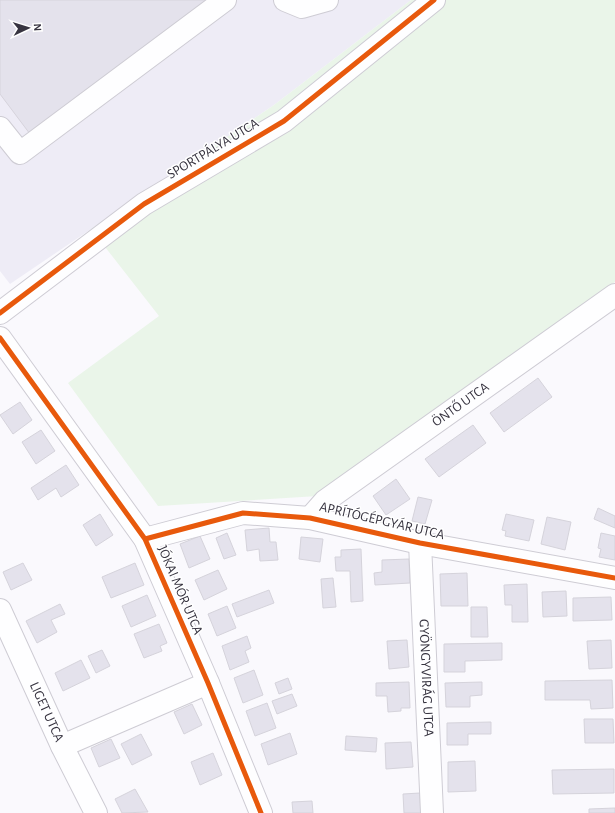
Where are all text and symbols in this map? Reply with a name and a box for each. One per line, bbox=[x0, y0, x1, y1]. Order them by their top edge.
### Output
north arrow bbox=[8, 8, 48, 48]
text: N bbox=[32, 23, 43, 32]
street label: SPORTPÁLYA UTCA bbox=[163, 114, 261, 182]
street label: ÖNTŐ UTCA bbox=[428, 380, 492, 430]
street label: APRÍTÓGÉPGYÁR UTCA bbox=[318, 497, 447, 542]
street label: JÓKAI MÓR UTCA bbox=[155, 542, 208, 637]
street label: GYÖNGYVIRÁG UTCA bbox=[416, 619, 437, 737]
street label: LIGET UTCA bbox=[27, 680, 66, 744]

